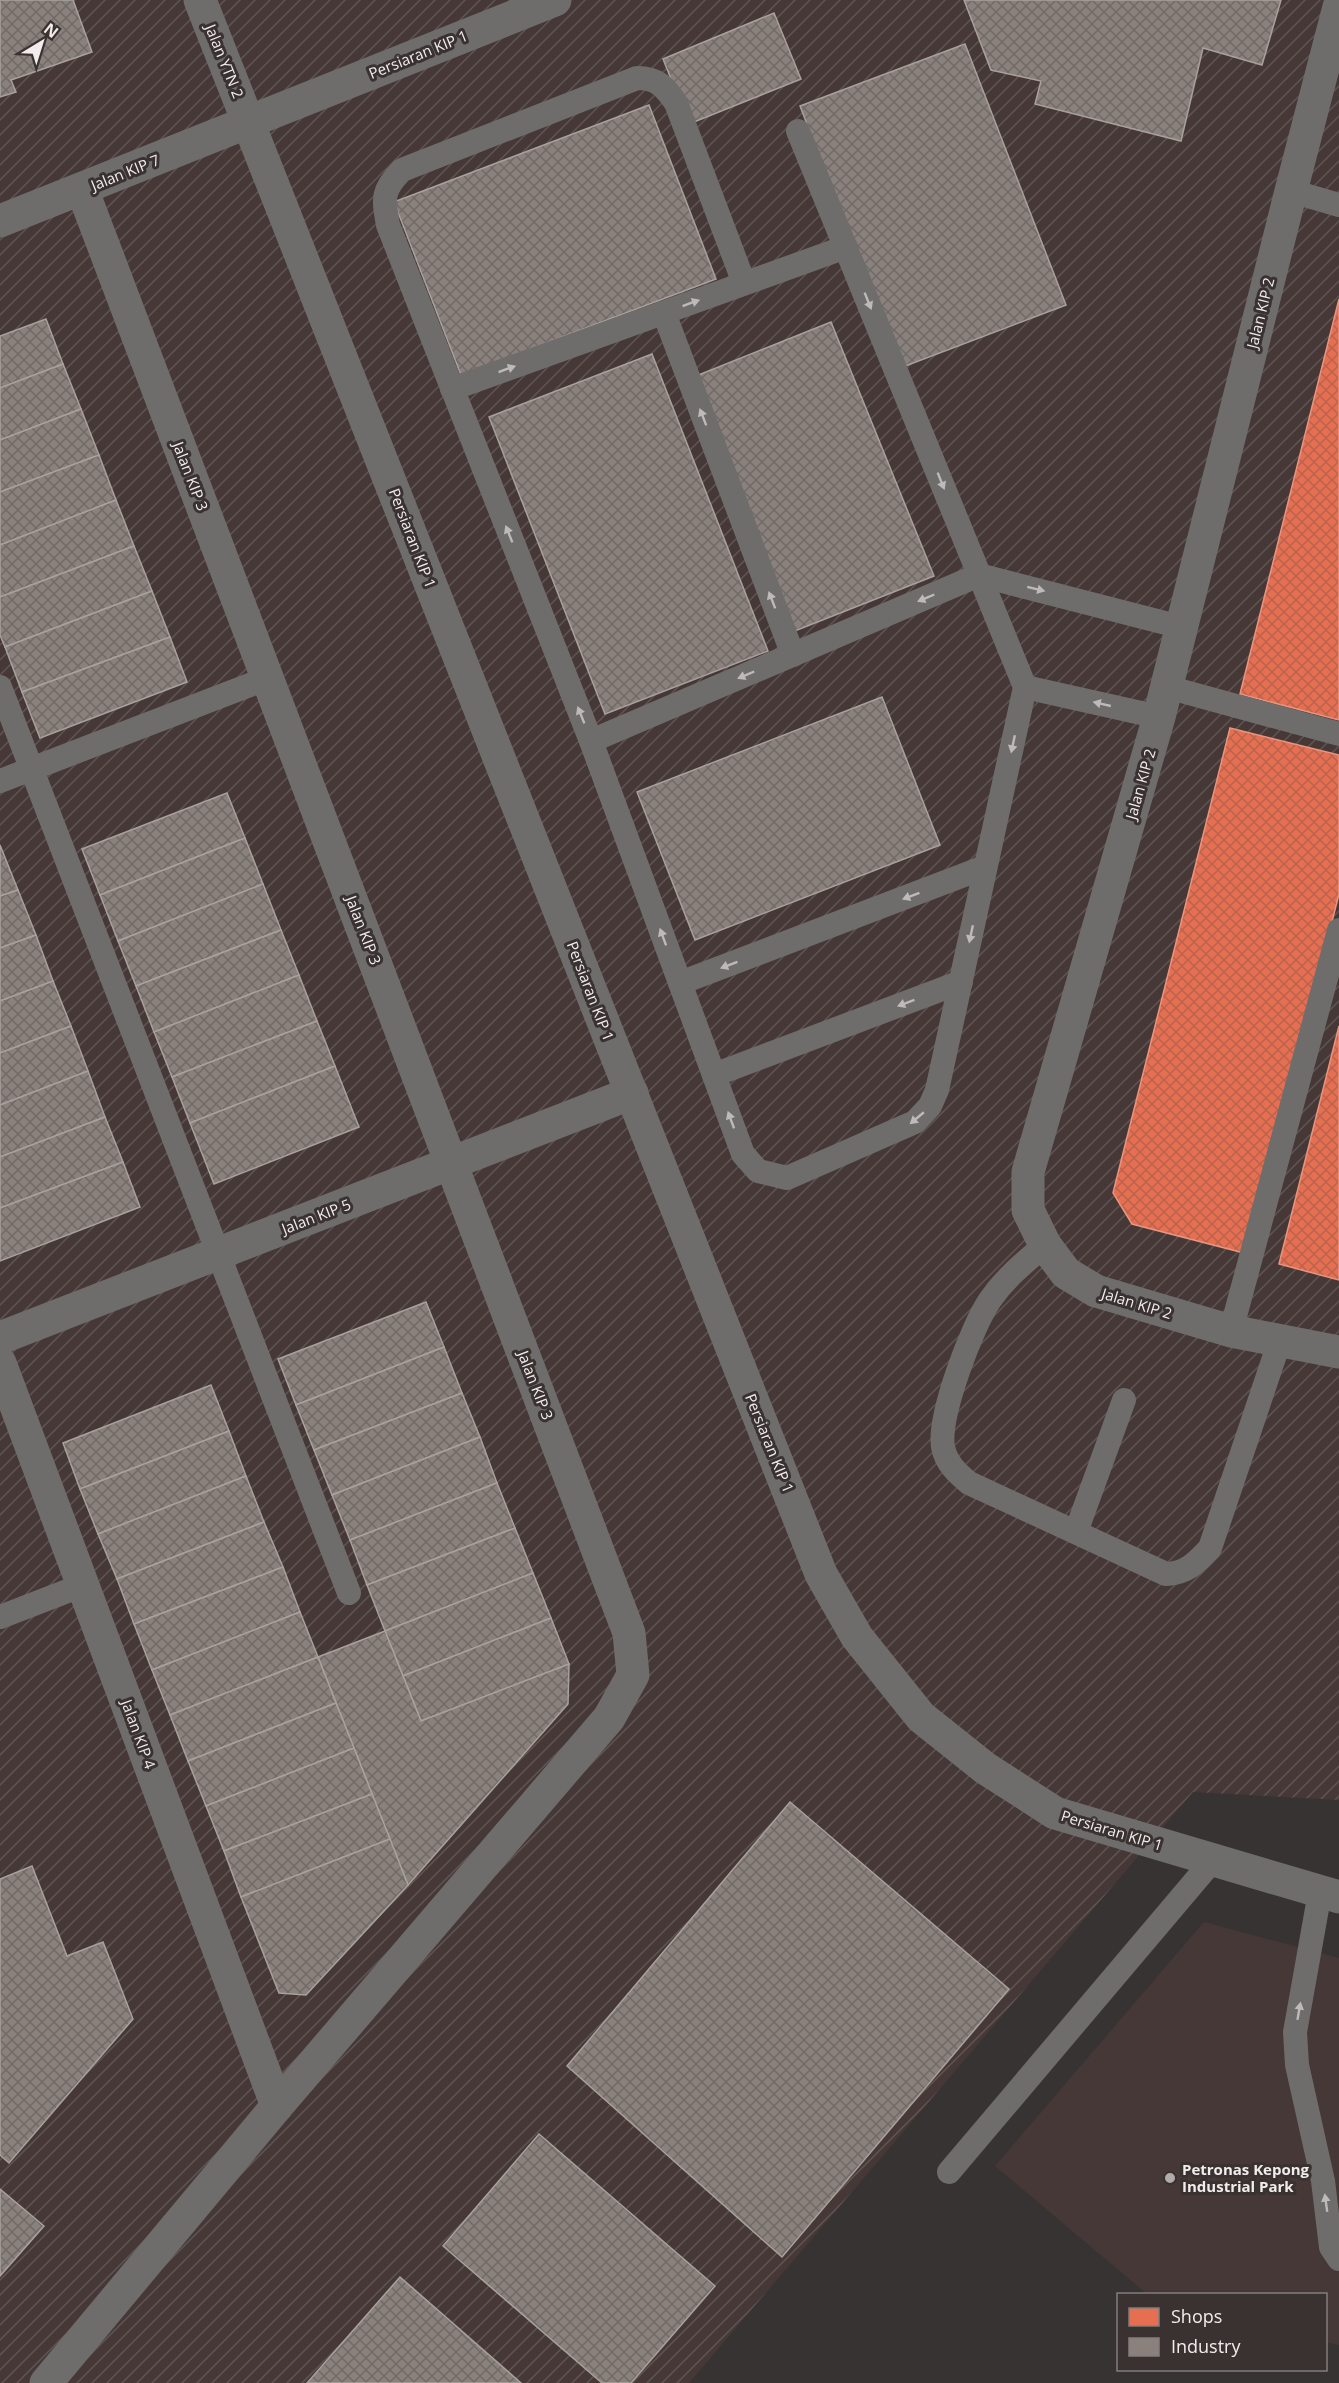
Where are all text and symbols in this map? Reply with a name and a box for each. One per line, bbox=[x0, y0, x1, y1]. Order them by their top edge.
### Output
north arrow bbox=[12, 12, 72, 72]
text: N bbox=[39, 18, 63, 43]
street label: Jalan YTN 2 bbox=[200, 19, 249, 101]
street label: Persiaran KIP 1 bbox=[365, 25, 471, 83]
street label: Jalan KIP 7 bbox=[86, 149, 162, 196]
street label: Jalan KIP 2 bbox=[1241, 275, 1278, 353]
one-way arrow bbox=[864, 292, 873, 310]
one-way arrow bbox=[682, 297, 700, 307]
one-way arrow bbox=[499, 364, 517, 374]
one-way arrow bbox=[698, 408, 708, 426]
street label: Jalan KIP 3 bbox=[168, 437, 213, 513]
one-way arrow bbox=[936, 473, 946, 491]
street label: Persiaran KIP 1 bbox=[385, 485, 441, 591]
one-way arrow bbox=[504, 525, 514, 543]
one-way arrow bbox=[1027, 585, 1045, 595]
one-way arrow bbox=[767, 591, 776, 609]
one-way arrow bbox=[916, 593, 934, 603]
one-way arrow bbox=[738, 670, 755, 679]
one-way arrow bbox=[1093, 699, 1112, 709]
one-way arrow bbox=[576, 706, 585, 724]
one-way arrow bbox=[1007, 734, 1017, 753]
street label: Jalan KIP 2 bbox=[1120, 746, 1160, 824]
street label: Jalan KIP 3 bbox=[341, 891, 386, 967]
one-way arrow bbox=[902, 891, 920, 901]
one-way arrow bbox=[966, 925, 975, 944]
one-way arrow bbox=[658, 928, 668, 946]
street label: Persiaran KIP 1 bbox=[563, 938, 619, 1044]
one-way arrow bbox=[719, 960, 737, 970]
one-way arrow bbox=[897, 998, 915, 1008]
one-way arrow bbox=[725, 1111, 735, 1129]
one-way arrow bbox=[909, 1112, 925, 1125]
street label: Jalan KIP 5 bbox=[277, 1194, 353, 1239]
street label: Jalan KIP 2 bbox=[1098, 1282, 1175, 1323]
street label: Jalan KIP 3 bbox=[513, 1346, 558, 1422]
street label: Persiaran KIP 1 bbox=[741, 1390, 799, 1496]
street label: Jalan KIP 4 bbox=[117, 1695, 161, 1772]
street label: Persiaran KIP 1 bbox=[1059, 1805, 1165, 1855]
one-way arrow bbox=[1294, 2002, 1303, 2021]
place label: Petronas Kepong Industrial Park bbox=[1182, 2159, 1310, 2196]
marker: Petronas Kepong Industrial Park bbox=[1163, 2171, 1177, 2185]
one-way arrow bbox=[1321, 2193, 1330, 2212]
legend bbox=[1117, 2293, 1327, 2371]
text: Shops bbox=[1171, 2304, 1222, 2328]
text: Industry bbox=[1171, 2334, 1241, 2358]

